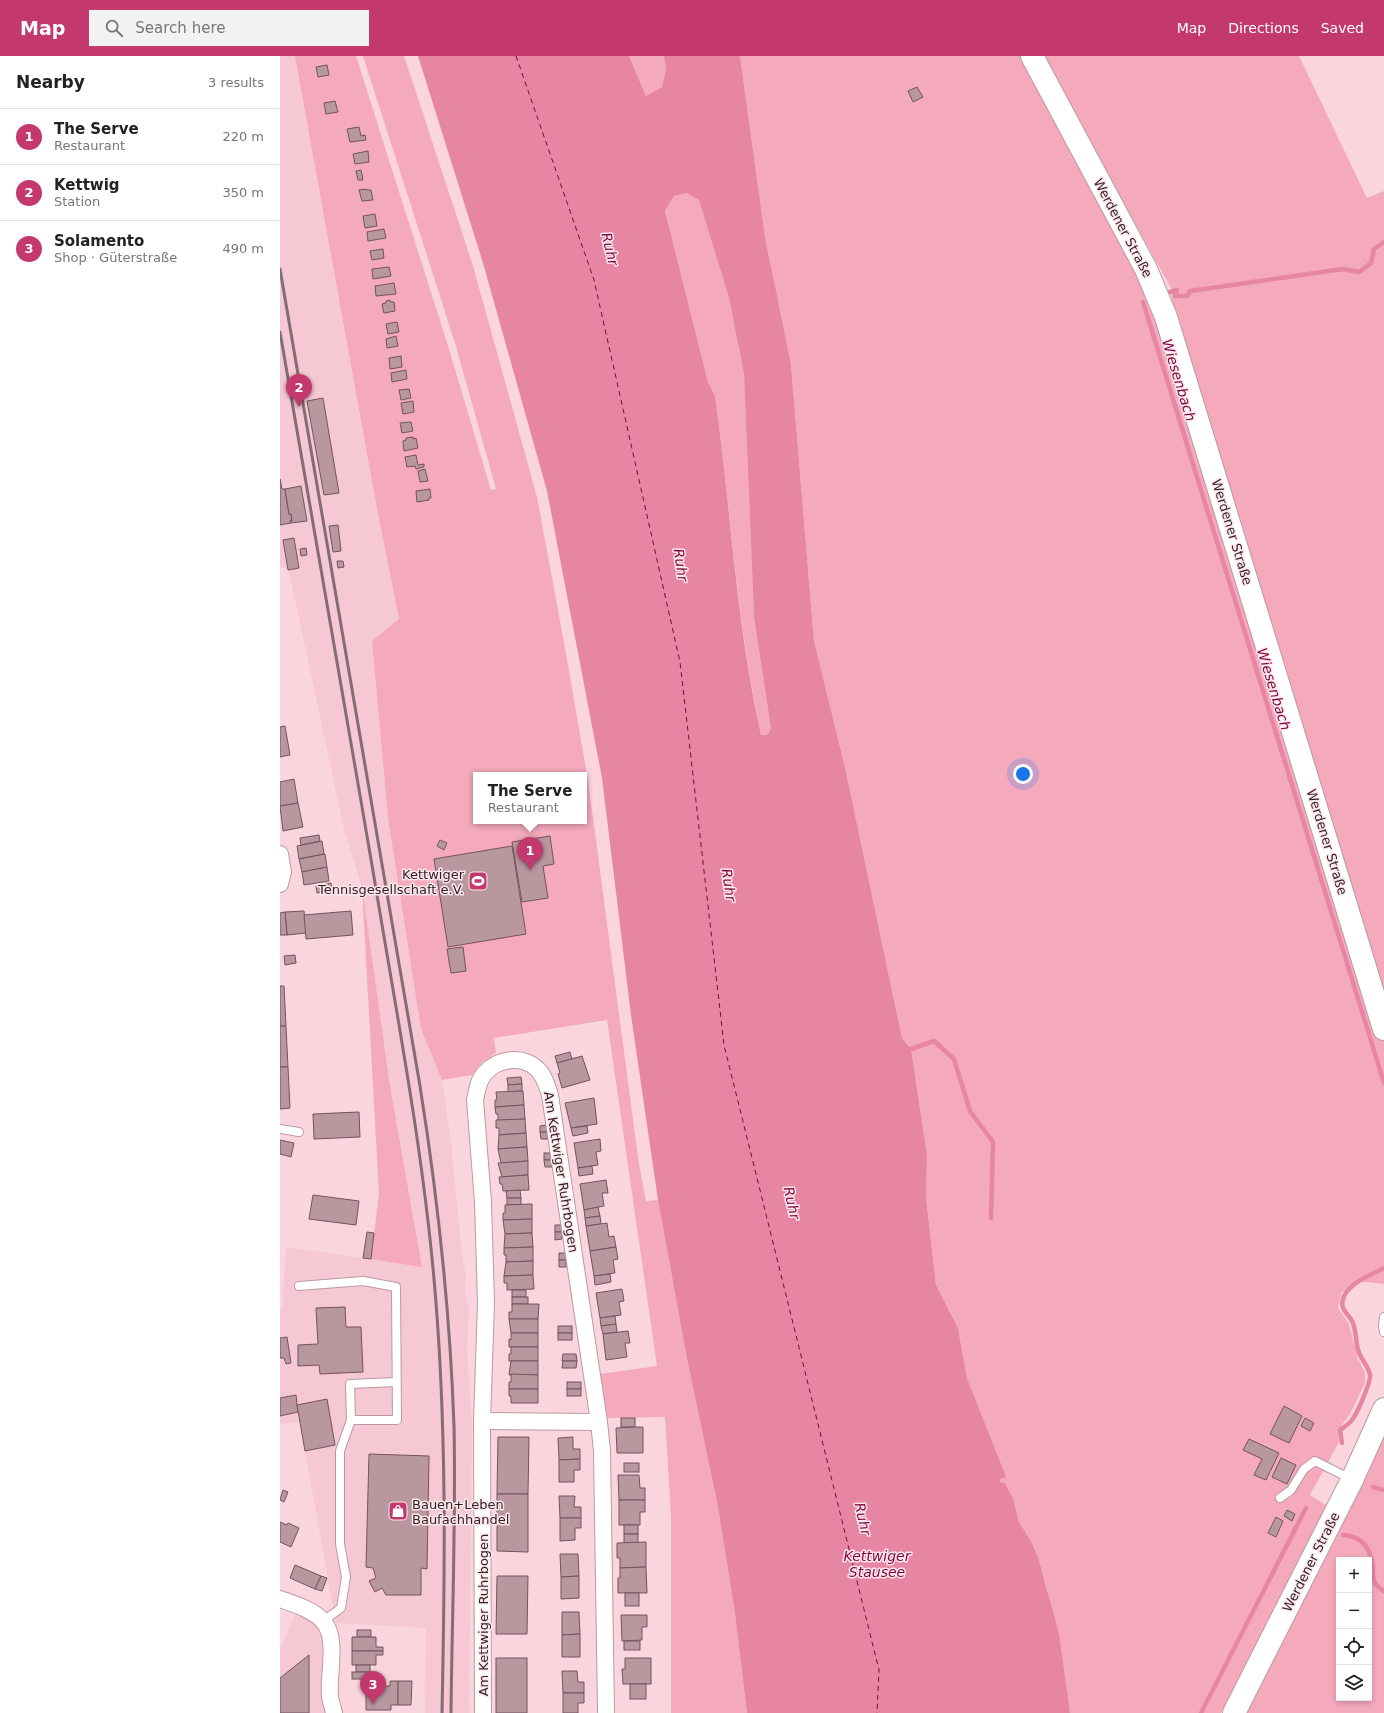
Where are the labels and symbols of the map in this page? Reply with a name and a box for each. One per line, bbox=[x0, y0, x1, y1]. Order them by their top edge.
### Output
street label: Werdener Straße bbox=[1091, 176, 1155, 280]
water label: Ruhr bbox=[598, 231, 622, 268]
water label: Wiesenbach bbox=[1159, 337, 1199, 423]
pin: 2 bbox=[286, 374, 312, 407]
street label: Werdener Straße bbox=[1209, 477, 1255, 587]
water label: Ruhr bbox=[670, 547, 692, 584]
water label: Wiesenbach bbox=[1254, 646, 1294, 732]
your location bbox=[1013, 764, 1033, 784]
street label: Werdener Straße bbox=[1304, 787, 1350, 897]
pin: 1 bbox=[517, 837, 543, 870]
place label: Kettwiger Tennisgesellschaft e.V. bbox=[317, 867, 465, 897]
water label: Ruhr bbox=[718, 867, 740, 904]
sports icon: Kettwiger Tennisgesellschaft e.V. bbox=[467, 870, 489, 892]
street label: Am Kettwiger Ruhrbogen bbox=[541, 1090, 581, 1254]
water label: Ruhr bbox=[780, 1185, 804, 1222]
place label: Bauen+Leben Baufachhandel bbox=[412, 1497, 509, 1527]
shop icon: Bauen+Leben Baufachhandel bbox=[387, 1500, 409, 1522]
water label: Ruhr bbox=[851, 1501, 875, 1538]
street label: Werdener Straße bbox=[1279, 1510, 1343, 1614]
street label: Am Kettwiger Ruhrbogen bbox=[476, 1534, 491, 1696]
water label: Kettwiger Stausee bbox=[844, 1548, 912, 1580]
pin: 3 bbox=[360, 1671, 386, 1704]

